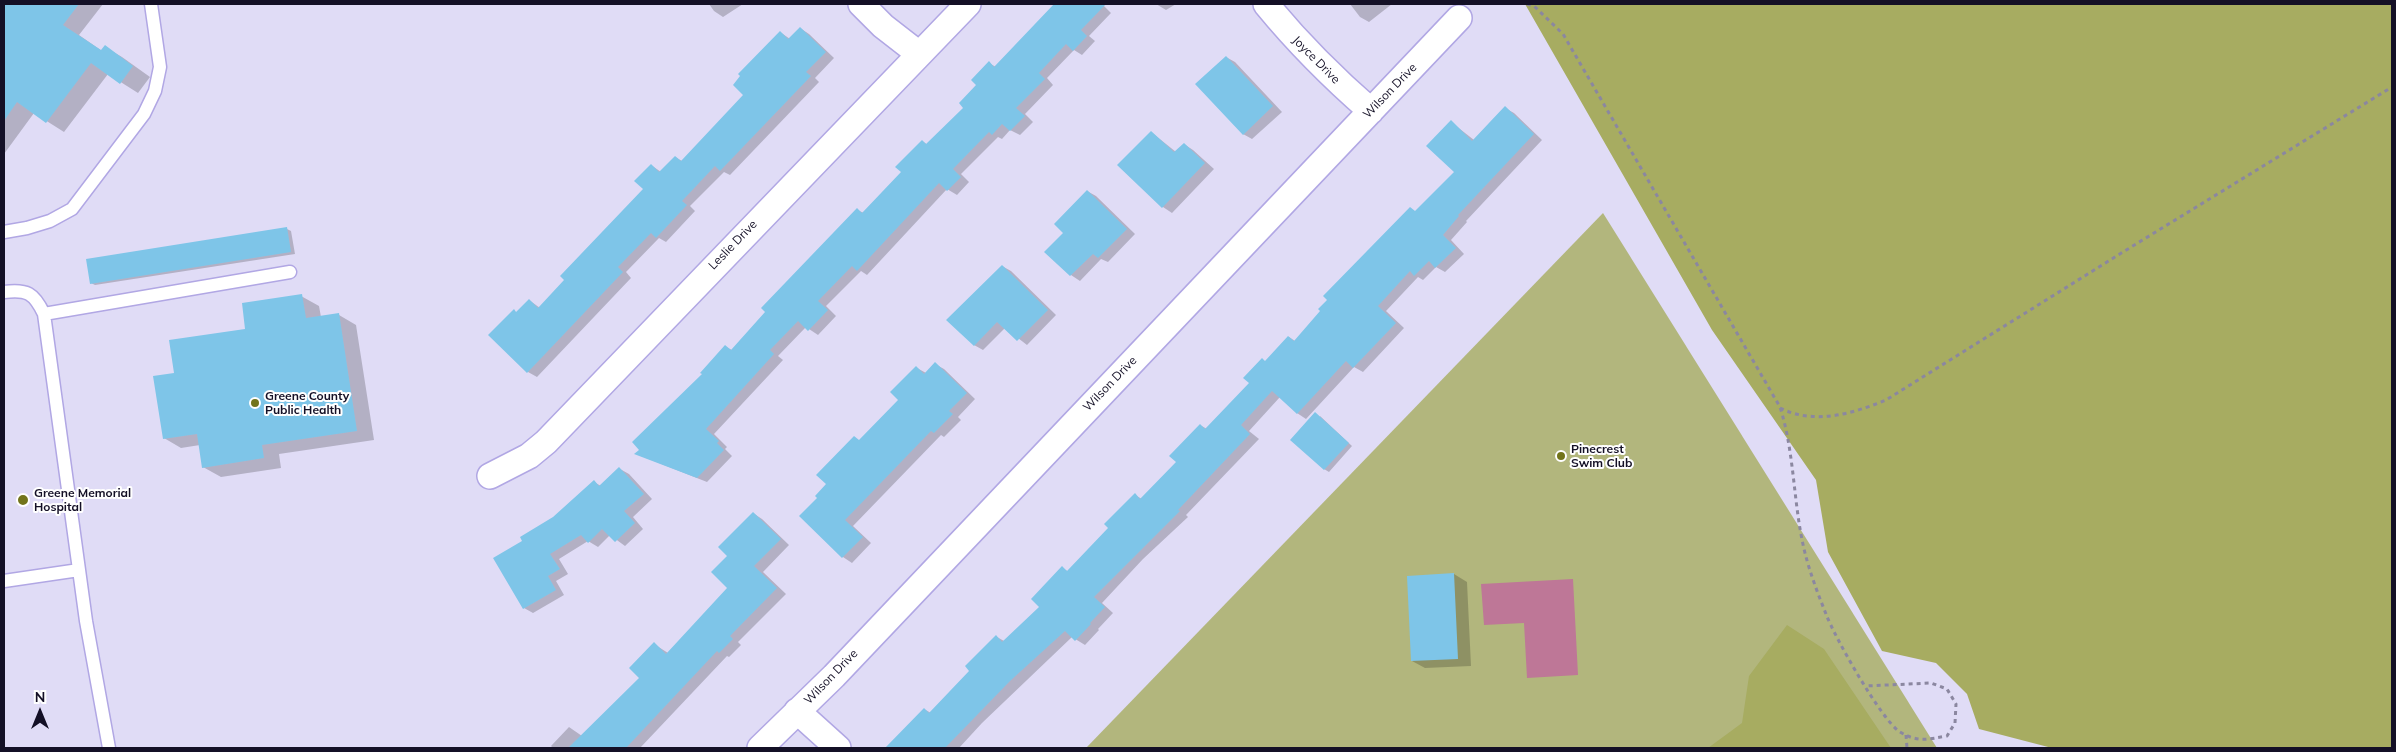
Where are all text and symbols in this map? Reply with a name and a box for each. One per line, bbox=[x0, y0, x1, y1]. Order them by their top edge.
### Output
street label: Joyce Drive bbox=[1289, 33, 1343, 87]
street label: Wilson Drive bbox=[1360, 60, 1420, 122]
street label: Leslie Drive bbox=[706, 217, 760, 273]
street label: Wilson Drive bbox=[1080, 353, 1140, 415]
place label: Greene County Public Health bbox=[265, 389, 349, 417]
marker: Greene County Public Health bbox=[249, 397, 261, 409]
place label: Pinecrest Swim Club bbox=[1571, 442, 1632, 470]
marker: Pinecrest Swim Club bbox=[1555, 450, 1567, 462]
place label: Greene Memorial Hospital bbox=[34, 486, 131, 514]
marker: Greene Memorial Hospital bbox=[16, 493, 30, 507]
street label: Wilson Drive bbox=[801, 646, 861, 708]
north arrow bbox=[15, 687, 65, 737]
text: N bbox=[35, 688, 45, 706]

